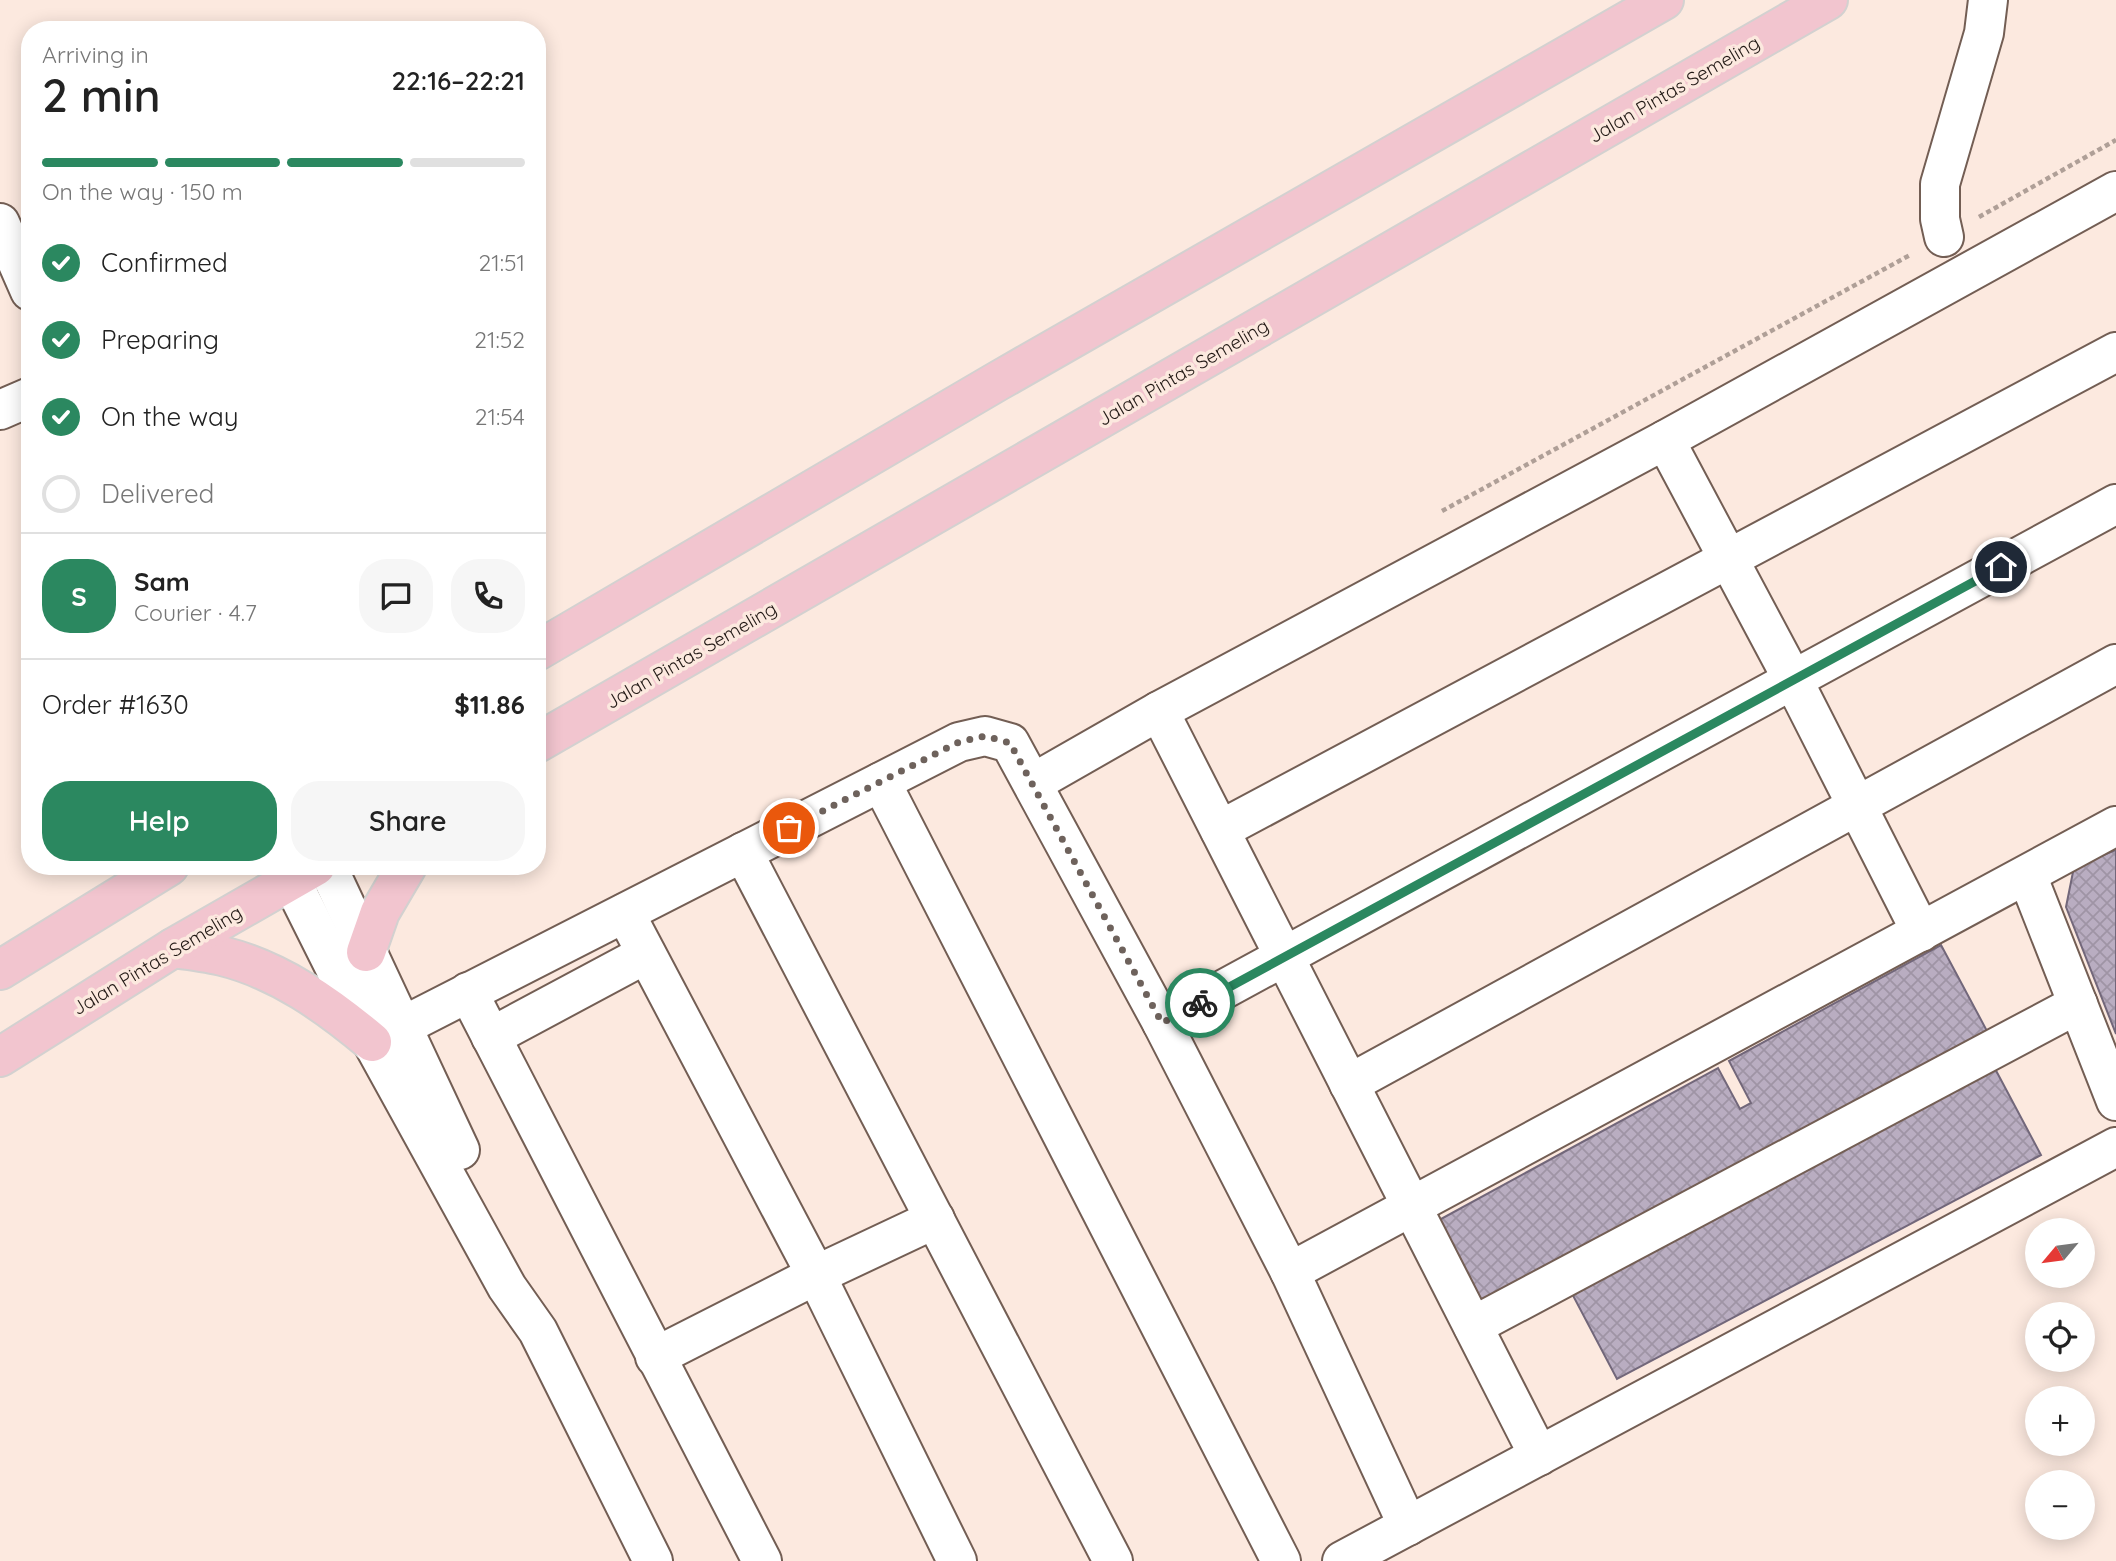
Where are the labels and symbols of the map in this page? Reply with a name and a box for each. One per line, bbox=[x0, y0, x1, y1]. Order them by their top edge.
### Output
street label: Jalan Pintas Semeling bbox=[1584, 30, 1764, 148]
street label: Jalan Pintas Semeling bbox=[1093, 313, 1273, 431]
pin bbox=[1971, 537, 2031, 597]
street label: Jalan Pintas Semeling bbox=[601, 596, 781, 714]
pin bbox=[759, 798, 819, 858]
street label: Jalan Pintas Semeling bbox=[68, 900, 246, 1020]
courier bbox=[1165, 968, 1235, 1038]
north arrow bbox=[2025, 1218, 2095, 1288]

